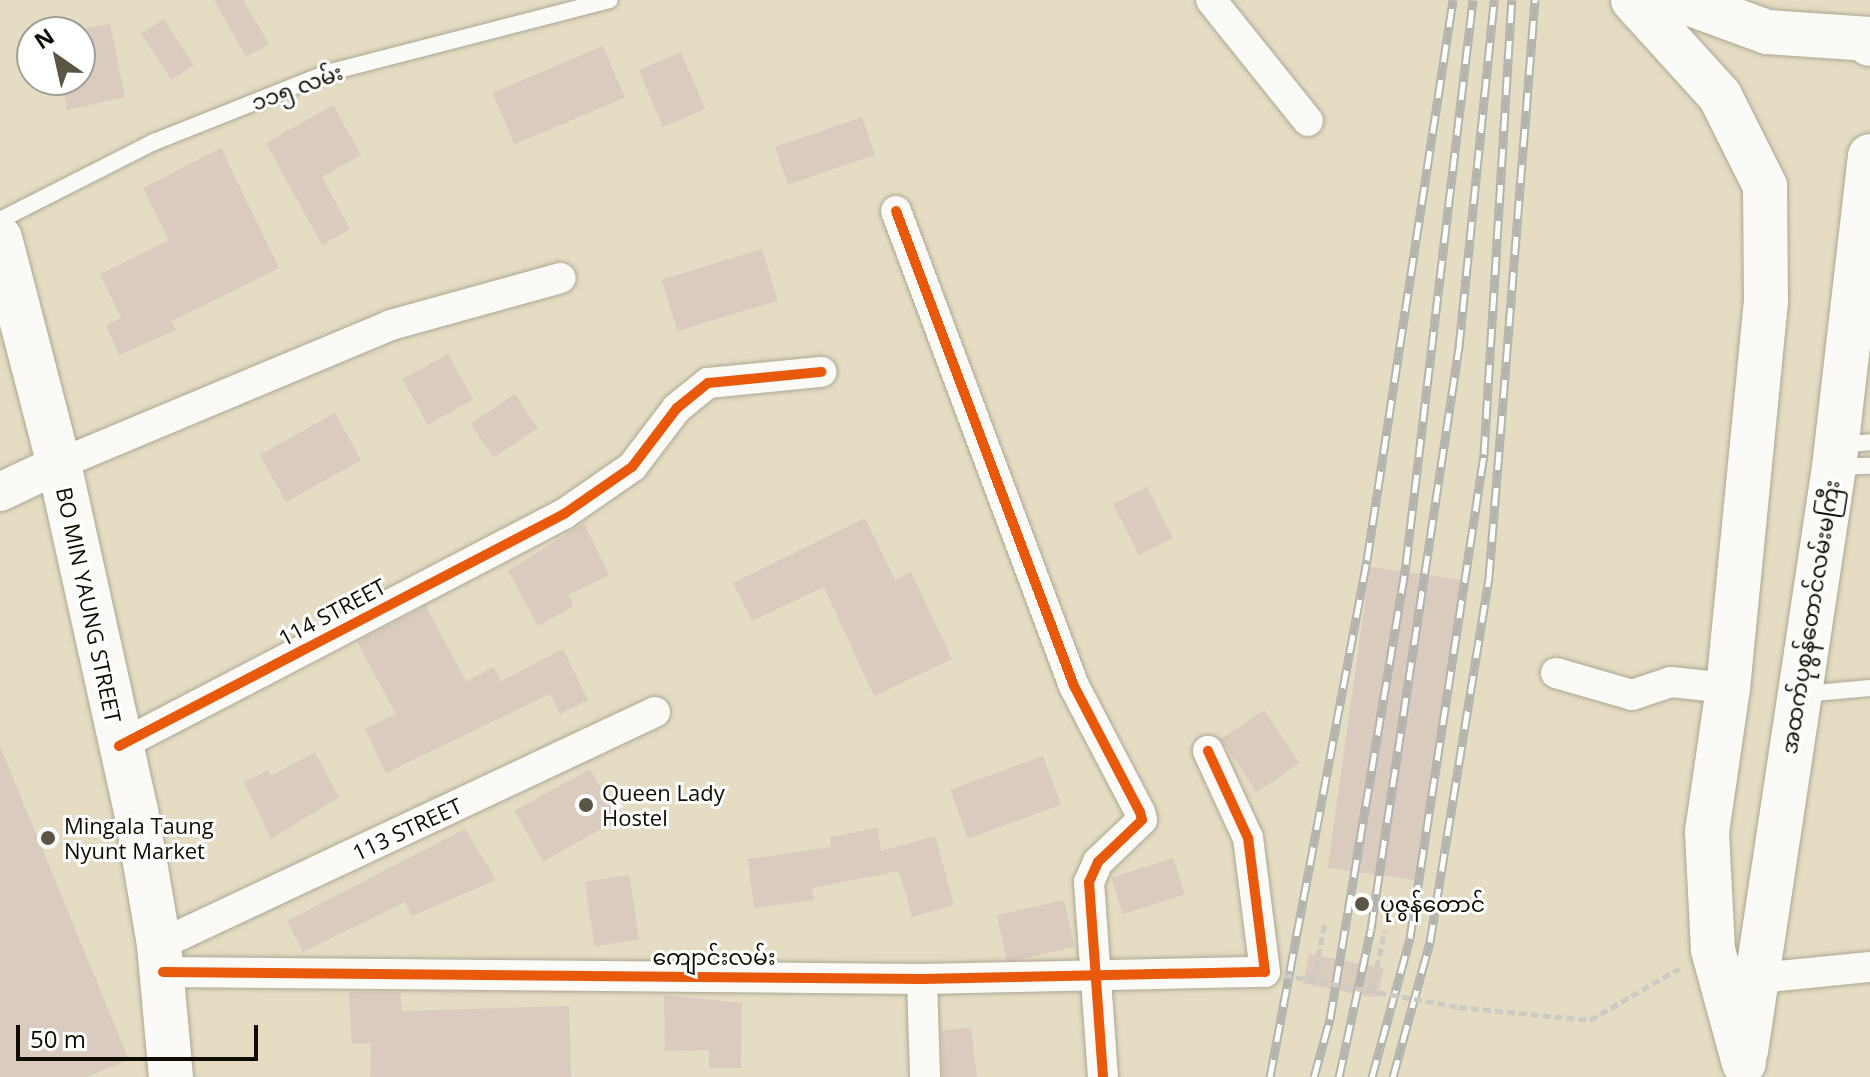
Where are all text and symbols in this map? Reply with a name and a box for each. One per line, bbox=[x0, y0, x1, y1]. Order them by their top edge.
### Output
north arrow bbox=[16, 16, 96, 96]
text: N bbox=[28, 20, 59, 55]
street label: ၁၁၅ လမ်း bbox=[248, 58, 346, 116]
street label: အထက်ပုစွန်တောင်လမ်းမကြီး bbox=[1775, 478, 1845, 756]
street label: BO MIN YAUNG STREET bbox=[51, 485, 127, 725]
street label: 114 STREET bbox=[274, 573, 390, 651]
place label: Queen Lady Hostel bbox=[602, 779, 725, 830]
street label: 113 STREET bbox=[348, 792, 466, 866]
marker: Queen Lady Hostel bbox=[577, 796, 595, 814]
place label: Mingala Taung Nyunt Market bbox=[64, 812, 214, 864]
marker: Mingala Taung Nyunt Market bbox=[39, 829, 57, 847]
place label: ပုဇွန်တောင် bbox=[1380, 891, 1485, 917]
marker: ပုဇွန်တောင် bbox=[1351, 893, 1373, 915]
street label: ကျောင်းလမ်း bbox=[652, 944, 776, 970]
scale bar bbox=[20, 1009, 262, 1059]
text: 50 m bbox=[30, 1022, 86, 1055]

